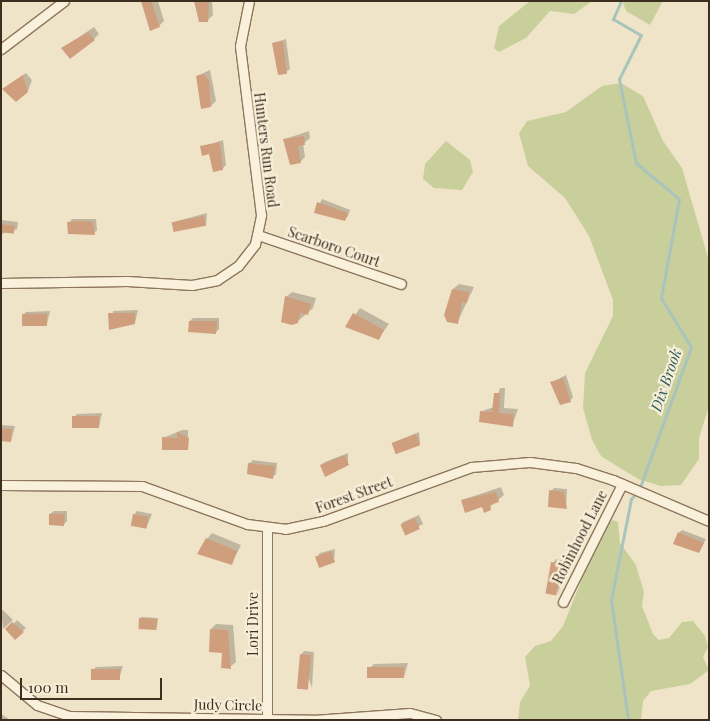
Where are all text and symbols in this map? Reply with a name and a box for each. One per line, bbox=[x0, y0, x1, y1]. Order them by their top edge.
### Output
street label: Hunters Run Road bbox=[251, 91, 281, 209]
street label: Scarboro Court bbox=[286, 223, 382, 271]
water label: Dix Brook bbox=[647, 346, 685, 414]
street label: Forest Street bbox=[313, 473, 395, 517]
street label: Robinhood Lane bbox=[549, 487, 611, 587]
street label: Lori Drive bbox=[245, 592, 261, 656]
scale bar bbox=[22, 668, 165, 700]
text: 100 m bbox=[28, 677, 69, 697]
street label: Judy Circle bbox=[194, 696, 262, 714]

